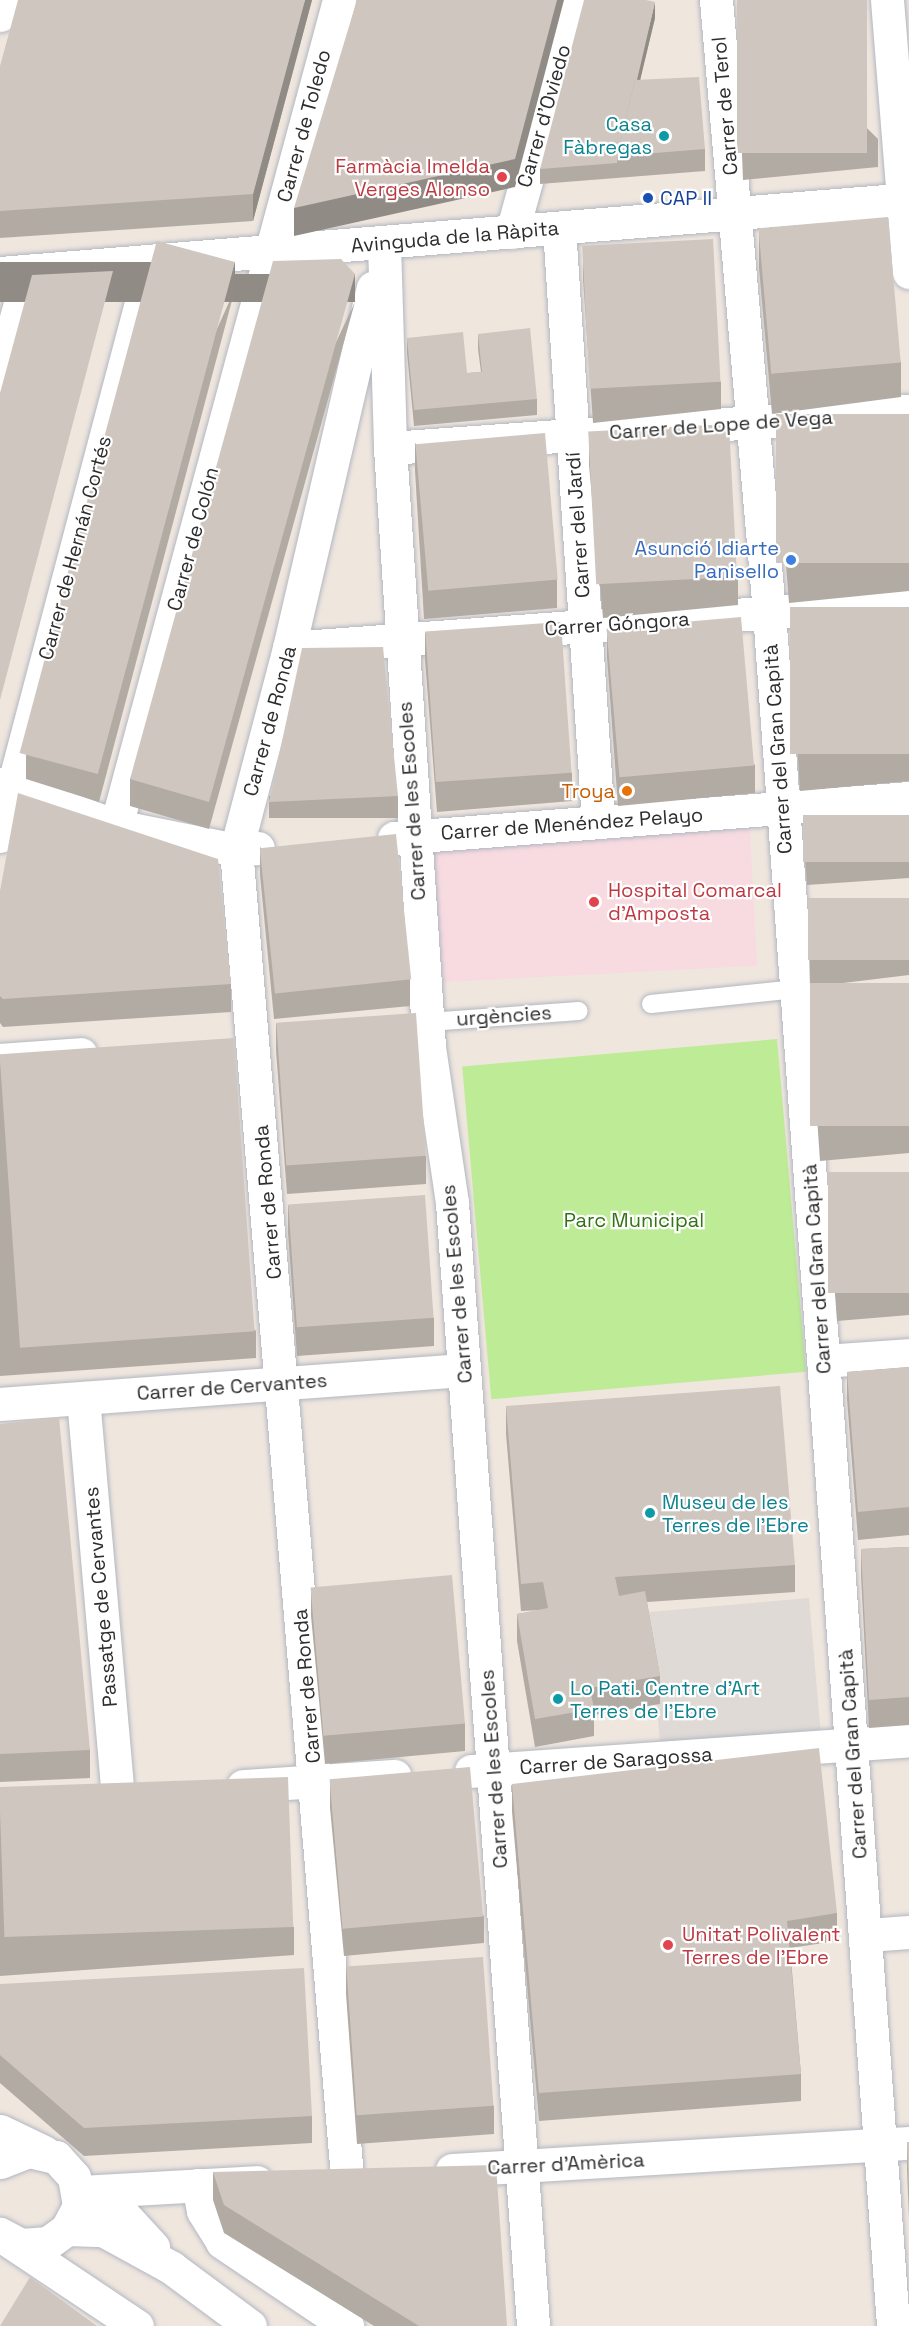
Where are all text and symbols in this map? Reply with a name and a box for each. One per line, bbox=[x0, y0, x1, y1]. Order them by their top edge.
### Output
street label: Carrer de Terol bbox=[707, 35, 743, 177]
street label: Carrer d'Oviedo bbox=[512, 42, 576, 190]
street label: Carrer de Toledo bbox=[272, 47, 336, 205]
place label: Casa Fàbregas bbox=[563, 112, 652, 159]
marker: Casa Fàbregas bbox=[657, 129, 671, 143]
place label: Farmàcia Imelda Verges Alonso bbox=[335, 154, 490, 201]
marker: Farmàcia Imelda Verges Alonso bbox=[495, 170, 509, 184]
place label: CAP II bbox=[660, 186, 712, 210]
marker: CAP II bbox=[641, 191, 655, 205]
street label: Avinguda de la Ràpita bbox=[350, 216, 560, 258]
street label: Carrer de Lope de Vega bbox=[608, 405, 834, 445]
street label: Carrer de Hernán Cortés bbox=[34, 433, 116, 663]
street label: Carrer del Jardí bbox=[561, 451, 595, 599]
street label: Carrer de Colón bbox=[162, 464, 224, 614]
place label: Asunció Idiarte Panisello bbox=[635, 536, 779, 583]
marker: Asunció Idiarte Panisello bbox=[784, 553, 798, 567]
street label: Carrer Góngora bbox=[544, 607, 690, 641]
street label: Carrer de Ronda bbox=[238, 643, 302, 799]
street label: Carrer del Gran Capità bbox=[759, 643, 797, 855]
street label: Carrer de les Escoles bbox=[393, 701, 431, 901]
place label: Troya bbox=[561, 779, 615, 803]
marker: Troya bbox=[620, 784, 634, 798]
street label: Carrer de Menéndez Pelayo bbox=[440, 803, 704, 845]
place label: Hospital Comarcal d'Amposta bbox=[608, 879, 782, 926]
marker: Hospital Comarcal d'Amposta bbox=[585, 893, 603, 911]
street label: urgències bbox=[455, 1001, 553, 1031]
street label: Carrer de Ronda bbox=[249, 1124, 287, 1280]
street label: Carrer del Gran Capità bbox=[798, 1163, 836, 1375]
street label: Carrer de les Escoles bbox=[436, 1184, 478, 1384]
park label: Parc Municipal bbox=[564, 1208, 704, 1232]
street label: Carrer de Cervantes bbox=[136, 1368, 328, 1406]
street label: Passatge de Cervantes bbox=[79, 1486, 123, 1708]
place label: Museu de les Terres de l'Ebre bbox=[662, 1490, 809, 1537]
marker: Museu de les Terres de l'Ebre bbox=[643, 1506, 657, 1520]
street label: Carrer de Ronda bbox=[288, 1608, 326, 1764]
street label: Carrer del Gran Capità bbox=[834, 1648, 872, 1860]
street label: Carrer de les Escoles bbox=[475, 1669, 513, 1869]
place label: Lo Pati. Centre d'Art Terres de l'Ebre bbox=[570, 1676, 761, 1723]
marker: Lo Pati. Centre d'Art Terres de l'Ebre bbox=[551, 1692, 565, 1706]
street label: Carrer de Saragossa bbox=[519, 1742, 713, 1780]
place label: Unitat Polivalent Terres de l'Ebre bbox=[682, 1922, 841, 1969]
marker: Unitat Polivalent Terres de l'Ebre bbox=[659, 1936, 677, 1954]
street label: Carrer d'Amèrica bbox=[487, 2148, 645, 2180]

